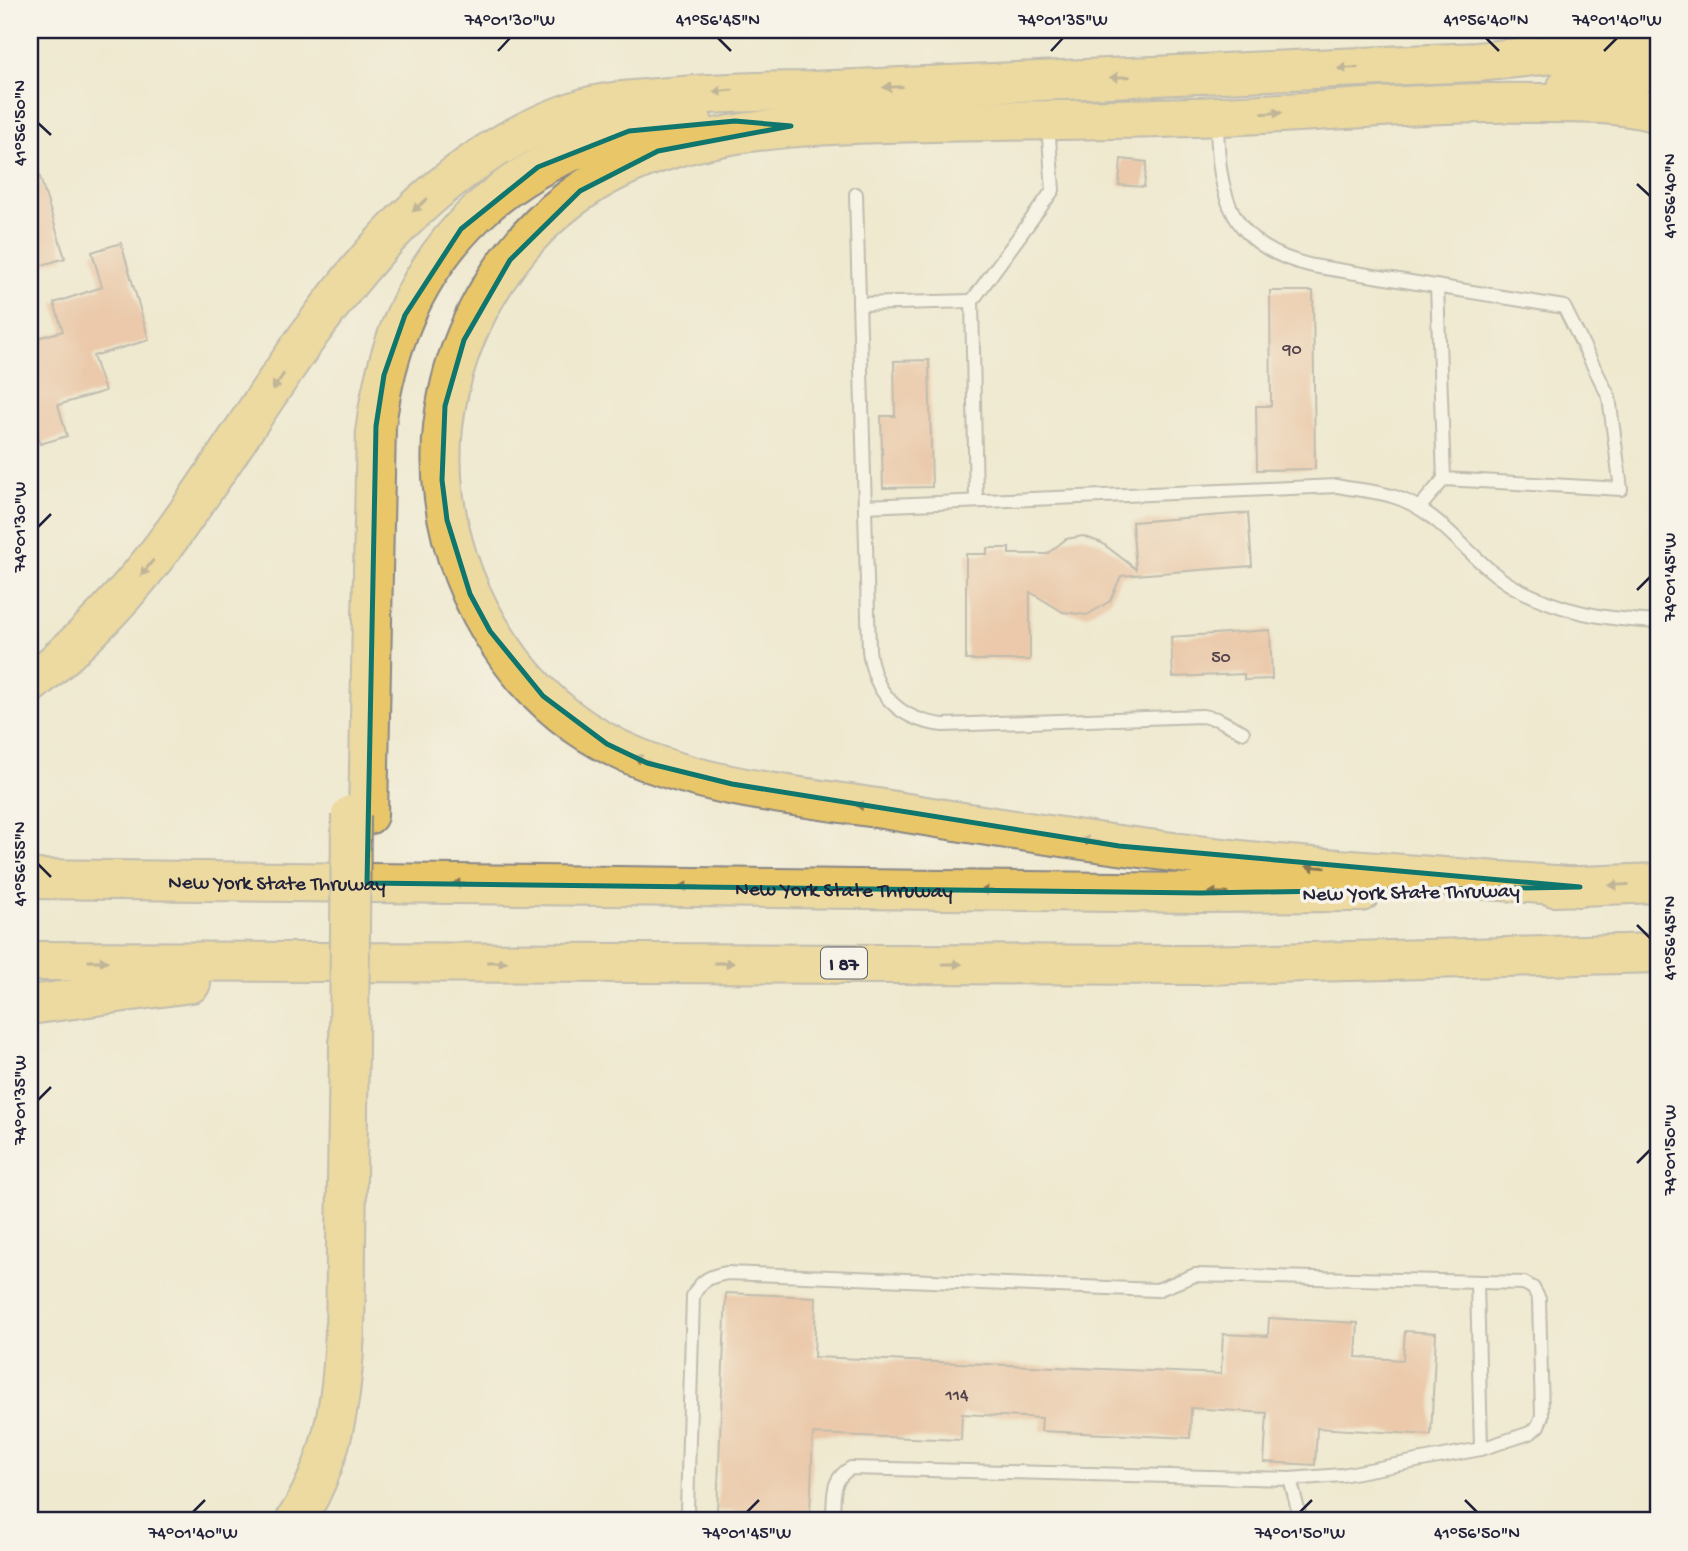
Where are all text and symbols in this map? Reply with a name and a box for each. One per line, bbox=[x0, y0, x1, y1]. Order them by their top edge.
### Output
text: 74°01'30"W bbox=[464, 11, 555, 32]
text: 41°56'45"N bbox=[676, 11, 760, 32]
text: 74°01'35"W bbox=[1017, 11, 1108, 32]
text: 41°56'40"N bbox=[1443, 11, 1529, 32]
text: 74°01'40"W bbox=[1571, 11, 1662, 32]
one-way arrow bbox=[1336, 62, 1358, 73]
one-way arrow bbox=[1109, 72, 1131, 83]
text: 41°56'50"N bbox=[11, 80, 32, 166]
one-way arrow bbox=[882, 82, 904, 93]
one-way arrow bbox=[711, 86, 733, 97]
one-way arrow bbox=[1261, 107, 1283, 118]
text: 41°56'40"N bbox=[1661, 153, 1682, 239]
one-way arrow bbox=[411, 197, 429, 213]
house number: 90 bbox=[1281, 340, 1302, 361]
one-way arrow bbox=[271, 373, 285, 391]
text: 74°01'30"W bbox=[11, 482, 32, 573]
text: 74°01'45"W bbox=[1661, 533, 1682, 622]
one-way arrow bbox=[139, 558, 154, 576]
house number: 50 bbox=[1211, 648, 1231, 669]
one-way arrow bbox=[632, 755, 653, 766]
one-way arrow bbox=[854, 800, 876, 811]
text: 41°56'55"N bbox=[11, 821, 32, 907]
one-way arrow bbox=[1079, 836, 1101, 847]
one-way arrow bbox=[1305, 861, 1327, 872]
street label: New York State Thruway bbox=[168, 872, 386, 899]
one-way arrow bbox=[450, 878, 472, 890]
street label: New York State Thruway bbox=[735, 878, 953, 906]
one-way arrow bbox=[1608, 879, 1630, 890]
street label: New York State Thruway bbox=[1302, 880, 1520, 909]
one-way arrow bbox=[678, 881, 700, 893]
one-way arrow bbox=[979, 885, 1001, 896]
one-way arrow bbox=[1206, 887, 1228, 899]
text: 41°56'45"N bbox=[1661, 896, 1682, 980]
road number: I 87 bbox=[821, 948, 867, 979]
one-way arrow bbox=[87, 955, 109, 967]
one-way arrow bbox=[486, 956, 508, 968]
one-way arrow bbox=[714, 957, 736, 969]
one-way arrow bbox=[941, 958, 963, 970]
text: 74°01'35"W bbox=[11, 1055, 32, 1146]
text: 74°01'50"W bbox=[1661, 1105, 1682, 1196]
house number: 114 bbox=[944, 1386, 969, 1407]
text: 74°01'40"W bbox=[147, 1524, 238, 1545]
text: 74°01'45"W bbox=[702, 1524, 791, 1545]
text: 74°01'50"W bbox=[1254, 1524, 1345, 1545]
text: 41°56'50"N bbox=[1434, 1524, 1520, 1545]

